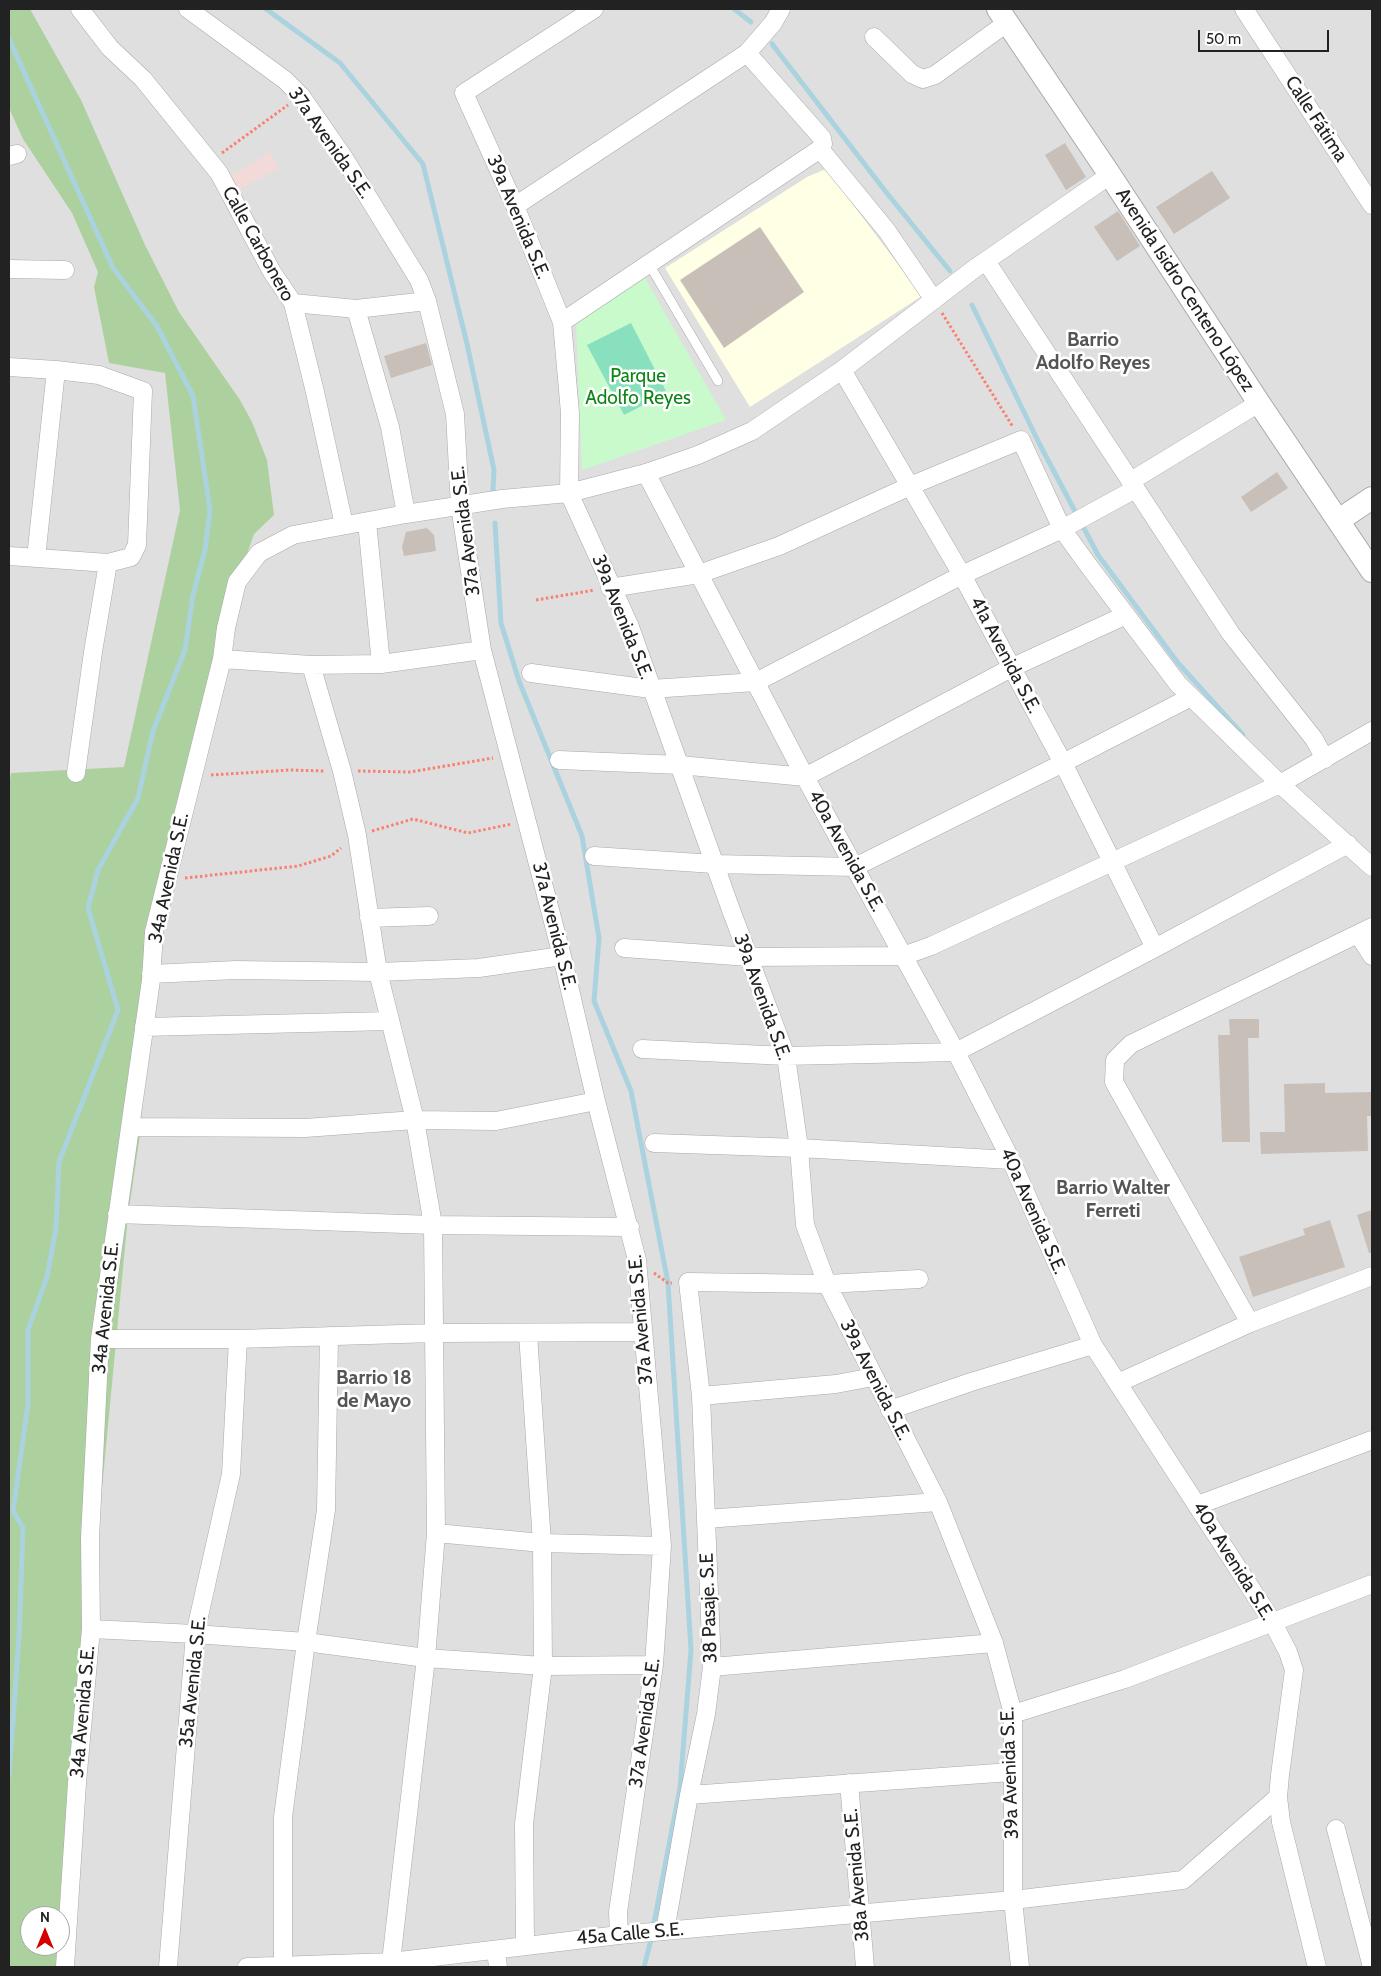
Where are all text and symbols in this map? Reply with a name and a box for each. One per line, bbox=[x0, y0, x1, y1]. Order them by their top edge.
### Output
scale bar bbox=[1201, 20, 1332, 52]
text: 50 m bbox=[1206, 30, 1241, 48]
street label: Calle Fátima bbox=[1280, 72, 1352, 166]
street label: 37a Avenida S.E. bbox=[283, 83, 377, 203]
street label: 39a Avenida S.E. bbox=[482, 152, 554, 282]
street label: Calle Carbonero bbox=[217, 182, 299, 306]
street label: Avenida Isidro Centeno López bbox=[1111, 184, 1259, 396]
district label: Barrio Adolfo Reyes bbox=[1036, 328, 1150, 375]
park label: Parque Adolfo Reyes bbox=[585, 365, 691, 409]
street label: 37a Avenida S.E. bbox=[447, 465, 485, 597]
street label: 39a Avenida S.E. bbox=[587, 551, 657, 683]
street label: 41a Avenida S.E. bbox=[965, 593, 1045, 717]
street label: 40a Avenida S.E. bbox=[803, 786, 889, 916]
street label: 34a Avenida S.E. bbox=[144, 811, 194, 945]
street label: 37a Avenida S.E. bbox=[527, 860, 581, 992]
street label: 39a Avenida S.E. bbox=[729, 931, 795, 1063]
street label: 40a Avenida S.E. bbox=[995, 1144, 1071, 1278]
district label: Barrio Walter Ferreti bbox=[1056, 1176, 1170, 1223]
street label: 34a Avenida S.E. bbox=[88, 1241, 124, 1375]
street label: 37a Avenida S.E. bbox=[624, 1254, 658, 1386]
street label: 39a Avenida S.E. bbox=[835, 1316, 915, 1444]
district label: Barrio 18 de Mayo bbox=[336, 1366, 412, 1413]
street label: 40a Avenida S.E. bbox=[1187, 1497, 1279, 1625]
street label: 38 Pasaje. S.E bbox=[696, 1552, 722, 1664]
street label: 35a Avenida S.E. bbox=[175, 1615, 211, 1749]
street label: 34a Avenida S.E. bbox=[66, 1645, 100, 1779]
street label: 37a Avenida S.E. bbox=[625, 1657, 665, 1789]
street label: 39a Avenida S.E. bbox=[996, 1706, 1024, 1840]
street label: 38a Avenida S.E. bbox=[840, 1808, 874, 1942]
north arrow bbox=[20, 1906, 70, 1956]
text: N bbox=[40, 1908, 50, 1926]
street label: 45a Calle S.E. bbox=[575, 1918, 685, 1950]

